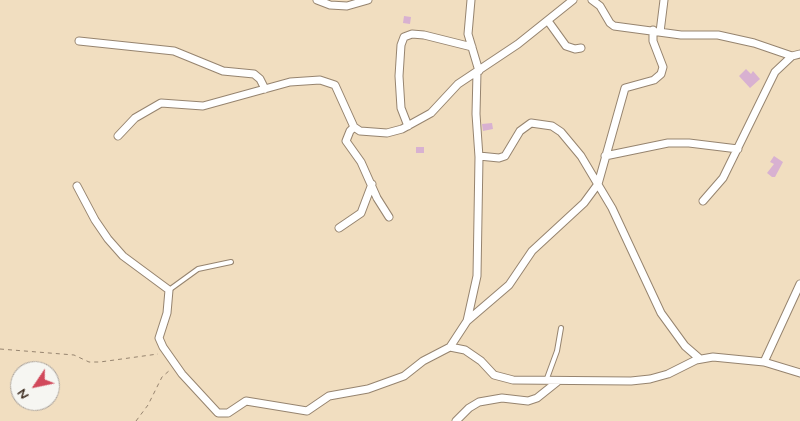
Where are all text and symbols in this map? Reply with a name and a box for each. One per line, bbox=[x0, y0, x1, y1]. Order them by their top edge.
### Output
north arrow bbox=[10, 361, 60, 411]
text: N bbox=[13, 385, 33, 403]

